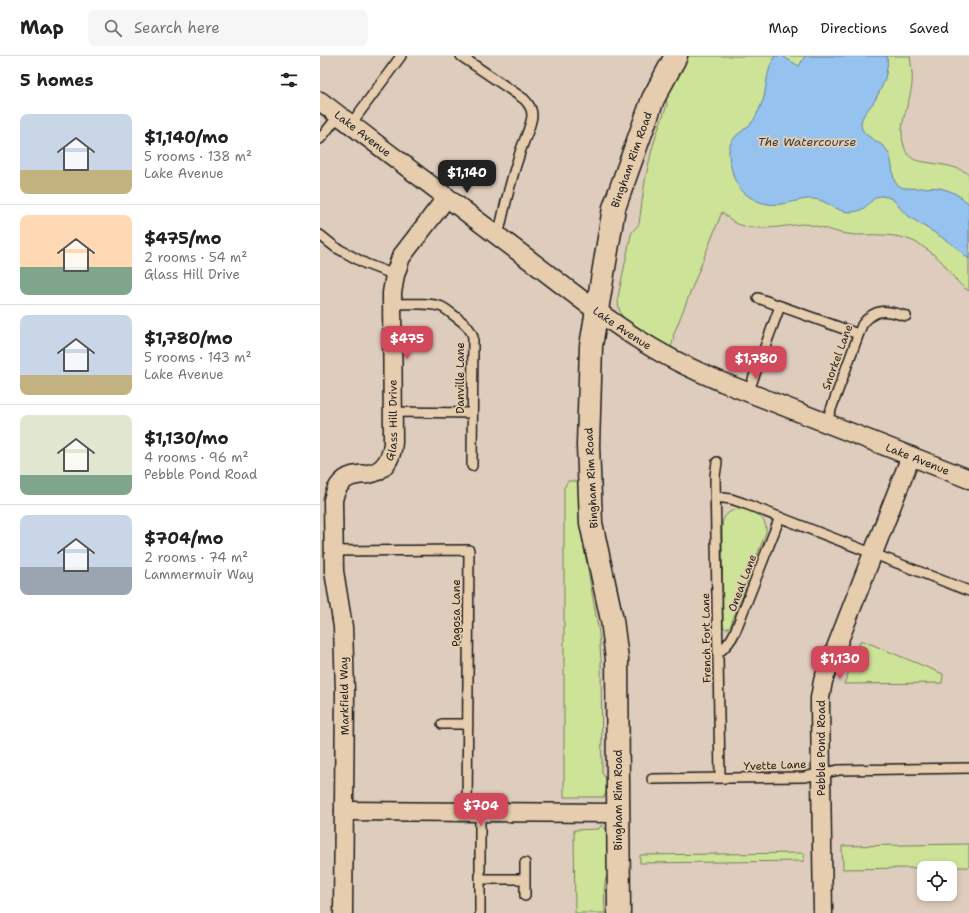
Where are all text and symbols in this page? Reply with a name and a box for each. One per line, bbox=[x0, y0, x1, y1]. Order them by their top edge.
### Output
search box bbox=[88, 10, 368, 46]
text: Map bbox=[20, 15, 64, 40]
icon: search bbox=[102, 17, 124, 39]
text: Search here bbox=[134, 18, 220, 38]
text: Map bbox=[769, 19, 799, 37]
text: Directions bbox=[821, 19, 887, 37]
text: Saved bbox=[909, 19, 949, 37]
text: 5 homes bbox=[20, 69, 93, 91]
icon: filters bbox=[278, 69, 300, 91]
street label: Lake Avenue bbox=[331, 108, 394, 160]
street label: Bingham Rim Road bbox=[608, 110, 656, 210]
text: $1,140/mo bbox=[144, 126, 229, 148]
icon: home bbox=[52, 130, 100, 178]
water label: The Watercourse bbox=[758, 134, 856, 150]
text: 5 rooms · 138 m² bbox=[144, 148, 252, 165]
pin: $1,140 bbox=[434, 160, 500, 194]
text: $1,140 bbox=[447, 164, 487, 181]
text: Lake Avenue bbox=[144, 165, 224, 182]
text: $475/mo bbox=[144, 227, 221, 249]
icon: home bbox=[52, 231, 100, 279]
text: 2 rooms · 54 m² bbox=[144, 249, 247, 266]
text: Glass Hill Drive bbox=[144, 266, 240, 283]
street label: Lake Avenue bbox=[590, 303, 654, 353]
street label: Snorkel Lane bbox=[819, 322, 856, 392]
pin: $475 bbox=[383, 326, 431, 360]
text: $1,780/mo bbox=[144, 327, 233, 349]
text: $475 bbox=[390, 330, 424, 347]
icon: home bbox=[52, 331, 100, 379]
street label: Danville Lane bbox=[453, 342, 468, 414]
pin: $1,780 bbox=[723, 346, 789, 380]
text: 5 rooms · 143 m² bbox=[144, 349, 252, 366]
text: $1,780 bbox=[734, 350, 778, 367]
text: Lake Avenue bbox=[144, 366, 224, 383]
street label: Glass Hill Drive bbox=[382, 380, 401, 463]
text: $1,130/mo bbox=[144, 427, 229, 449]
street label: Bingham Rim Road bbox=[581, 427, 602, 529]
icon: home bbox=[52, 431, 100, 479]
street label: Lake Avenue bbox=[883, 440, 952, 479]
text: 4 rooms · 96 m² bbox=[144, 449, 248, 466]
text: Pebble Pond Road bbox=[144, 466, 257, 483]
text: $704/mo bbox=[144, 527, 224, 549]
icon: home bbox=[52, 531, 100, 579]
text: 2 rooms · 74 m² bbox=[144, 549, 248, 566]
street label: Oneal Lane bbox=[725, 552, 760, 614]
text: Lammermuir Way bbox=[144, 566, 254, 583]
street label: Pagosa Lane bbox=[449, 579, 464, 647]
street label: French Fort Lane bbox=[698, 593, 715, 683]
pin: $1,130 bbox=[807, 646, 873, 680]
text: $1,130 bbox=[820, 650, 860, 667]
street label: Markfield Way bbox=[336, 657, 353, 735]
street label: Pebble Pond Road bbox=[814, 700, 829, 796]
street label: Bingham Rim Road bbox=[611, 749, 626, 851]
street label: Yvette Lane bbox=[743, 757, 807, 774]
pin: $704 bbox=[457, 793, 505, 827]
text: $704 bbox=[463, 797, 499, 814]
map controls bbox=[917, 861, 957, 901]
button: locate bbox=[917, 861, 957, 901]

